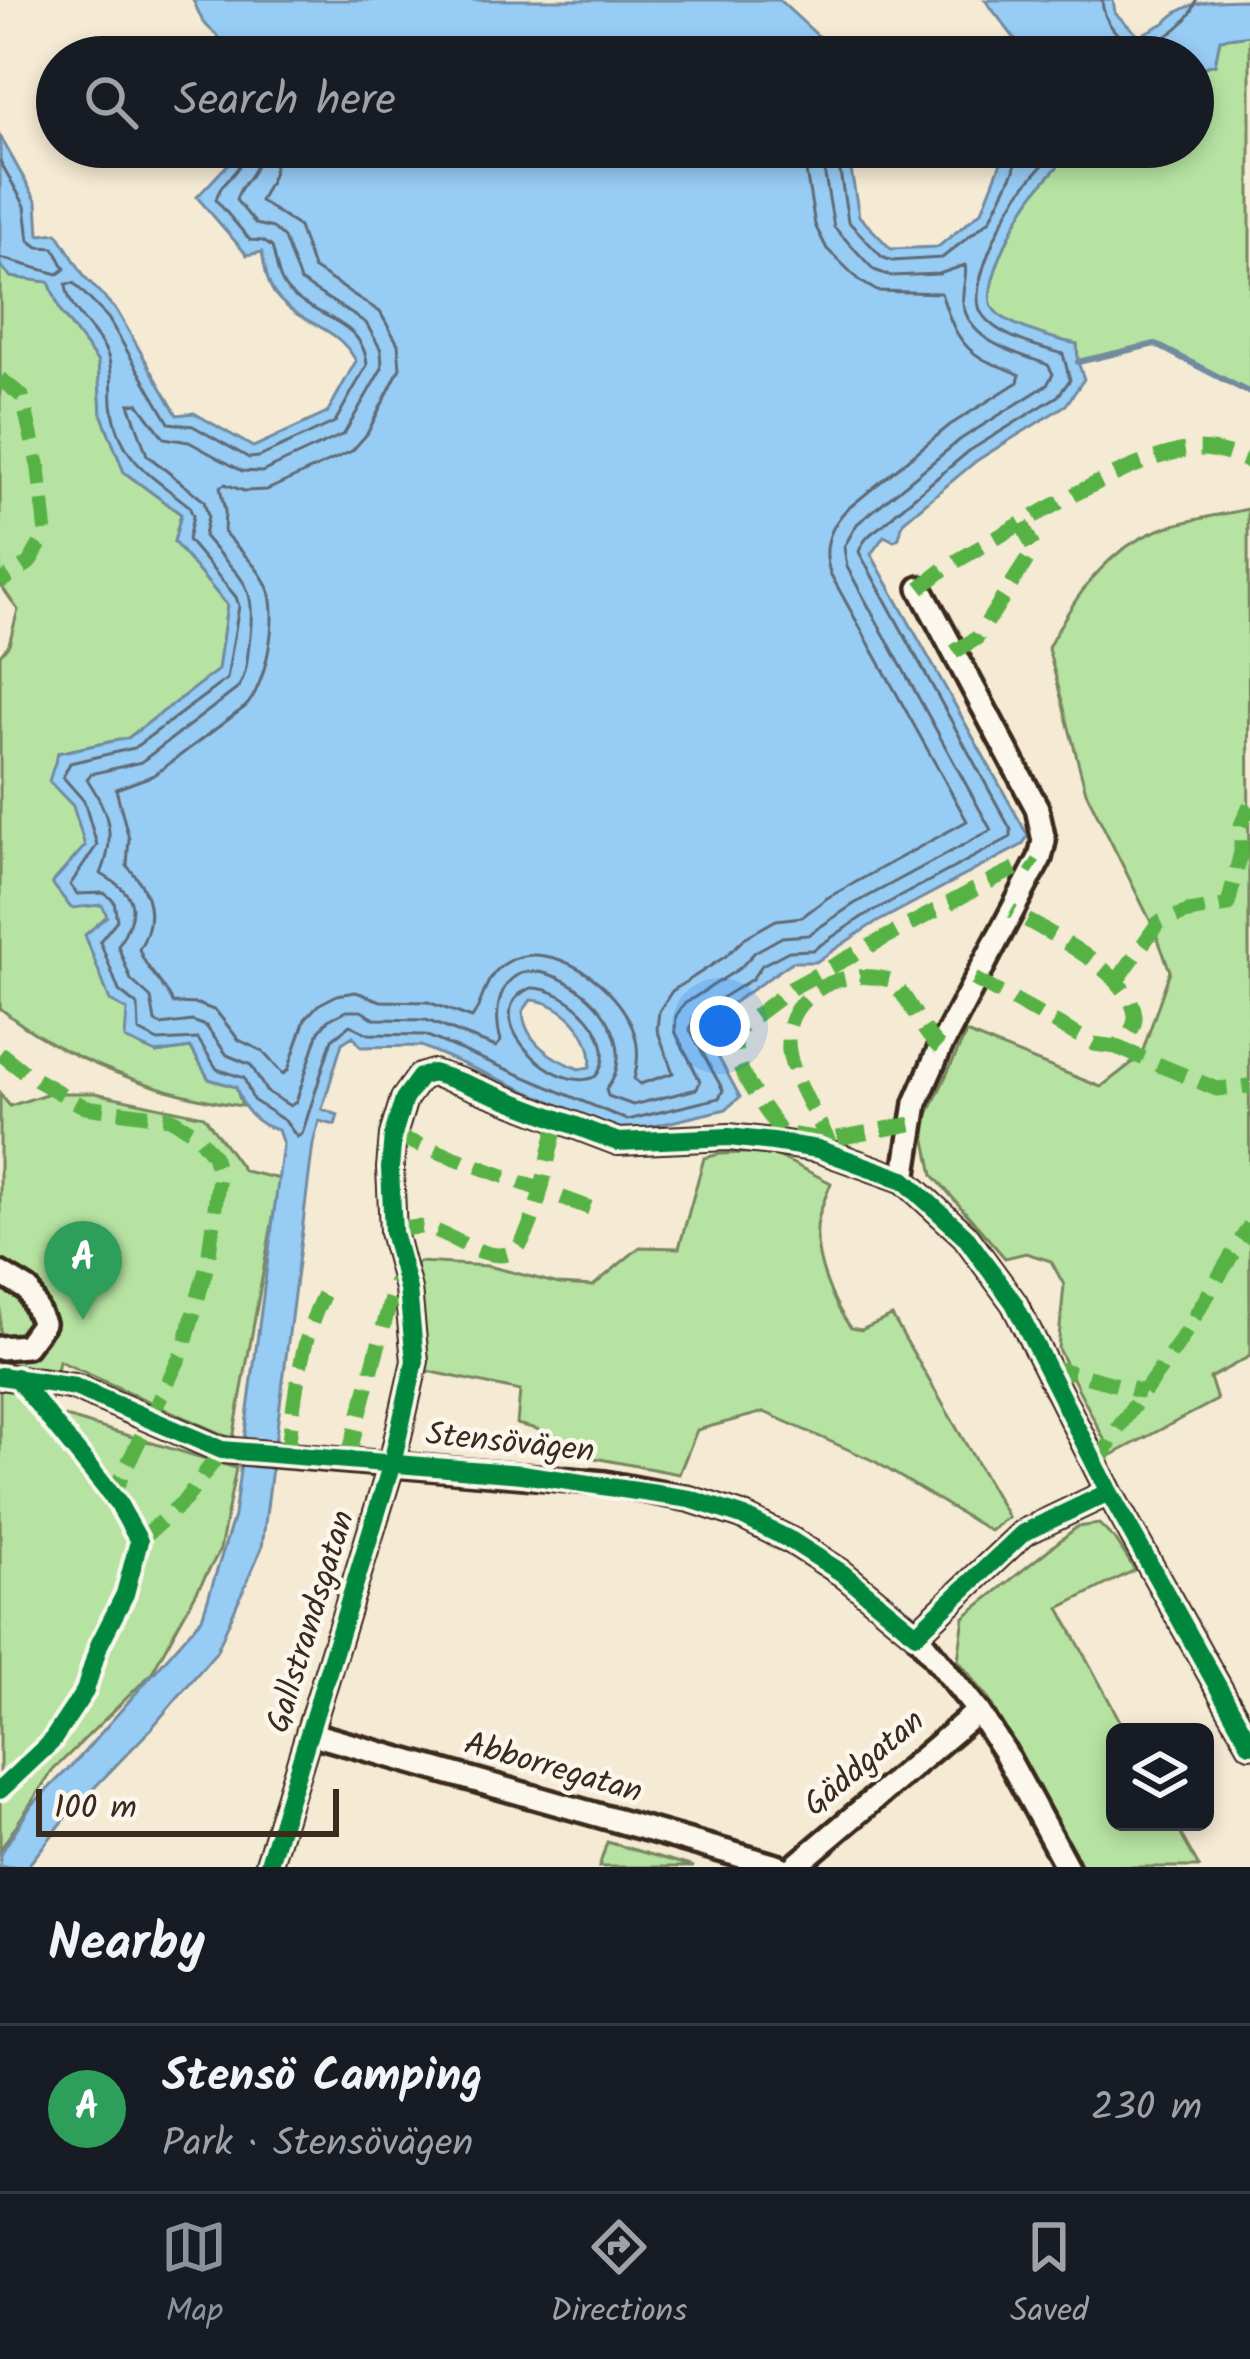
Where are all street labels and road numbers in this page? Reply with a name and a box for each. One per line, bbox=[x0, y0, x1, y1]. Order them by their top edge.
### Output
street label: Stensövägen bbox=[423, 1409, 597, 1479]
street label: Gallstrandsgatan bbox=[253, 1504, 371, 1740]
street label: Gäddgatan bbox=[792, 1697, 938, 1831]
street label: Abborregatan bbox=[458, 1718, 648, 1820]

